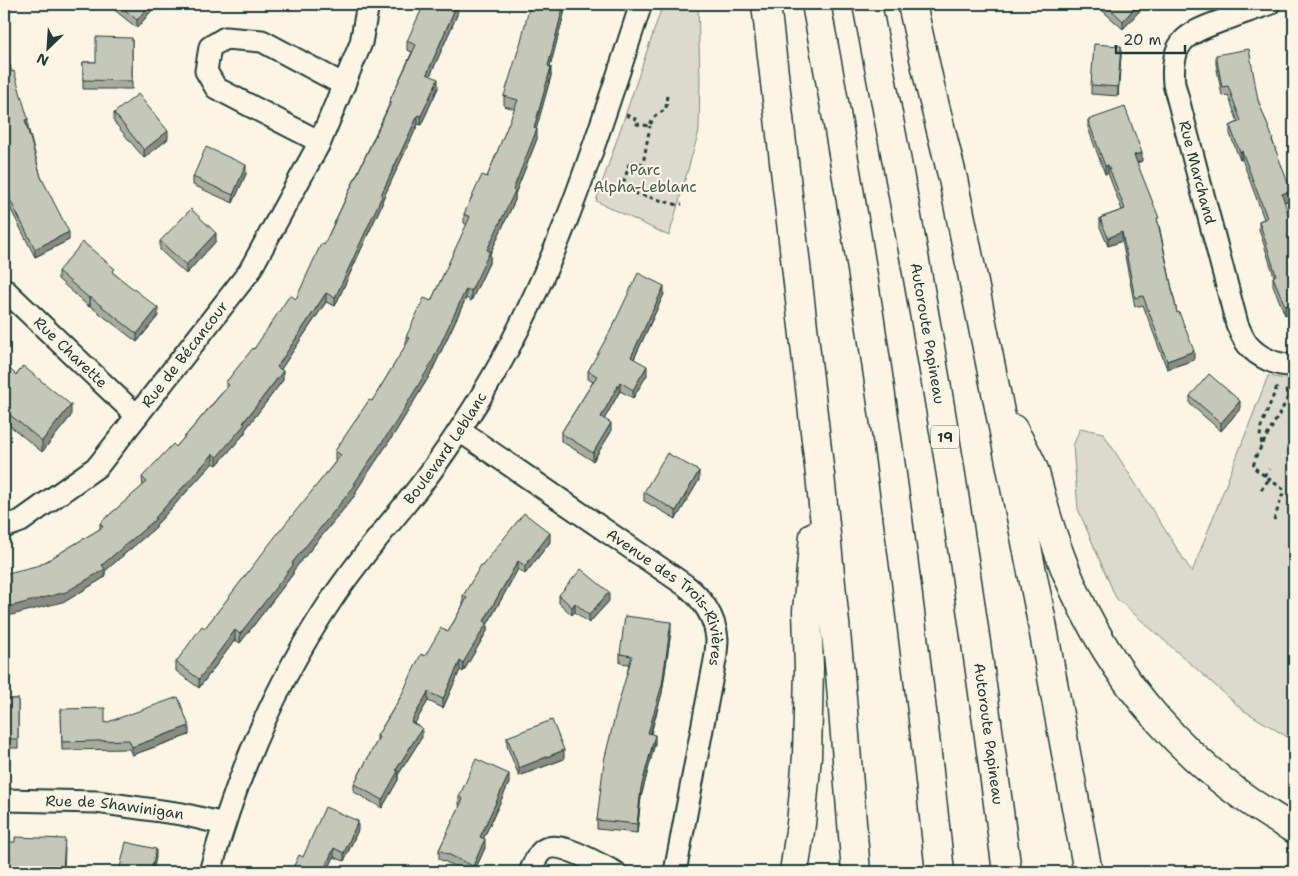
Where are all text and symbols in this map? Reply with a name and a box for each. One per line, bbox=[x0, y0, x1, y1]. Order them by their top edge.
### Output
north arrow bbox=[22, 22, 72, 72]
scale bar bbox=[1116, 22, 1184, 54]
text: 20 m bbox=[1123, 30, 1162, 50]
text: N bbox=[34, 49, 51, 70]
street label: Rue Marchand bbox=[1174, 119, 1221, 227]
park label: Parc Alpha-Leblanc bbox=[593, 160, 697, 197]
street label: Autoroute Papineau bbox=[906, 261, 949, 406]
street label: Rue de Bécancour bbox=[137, 297, 233, 412]
street label: Rue Charette bbox=[29, 313, 112, 393]
street label: Boulevard Leblanc bbox=[399, 388, 491, 509]
road number: 19 bbox=[931, 426, 959, 448]
street label: Avenue des Trois-Rivières bbox=[602, 524, 727, 668]
street label: Autoroute Papineau bbox=[969, 662, 1008, 806]
street label: Rue de Shawinigan bbox=[45, 791, 185, 824]

